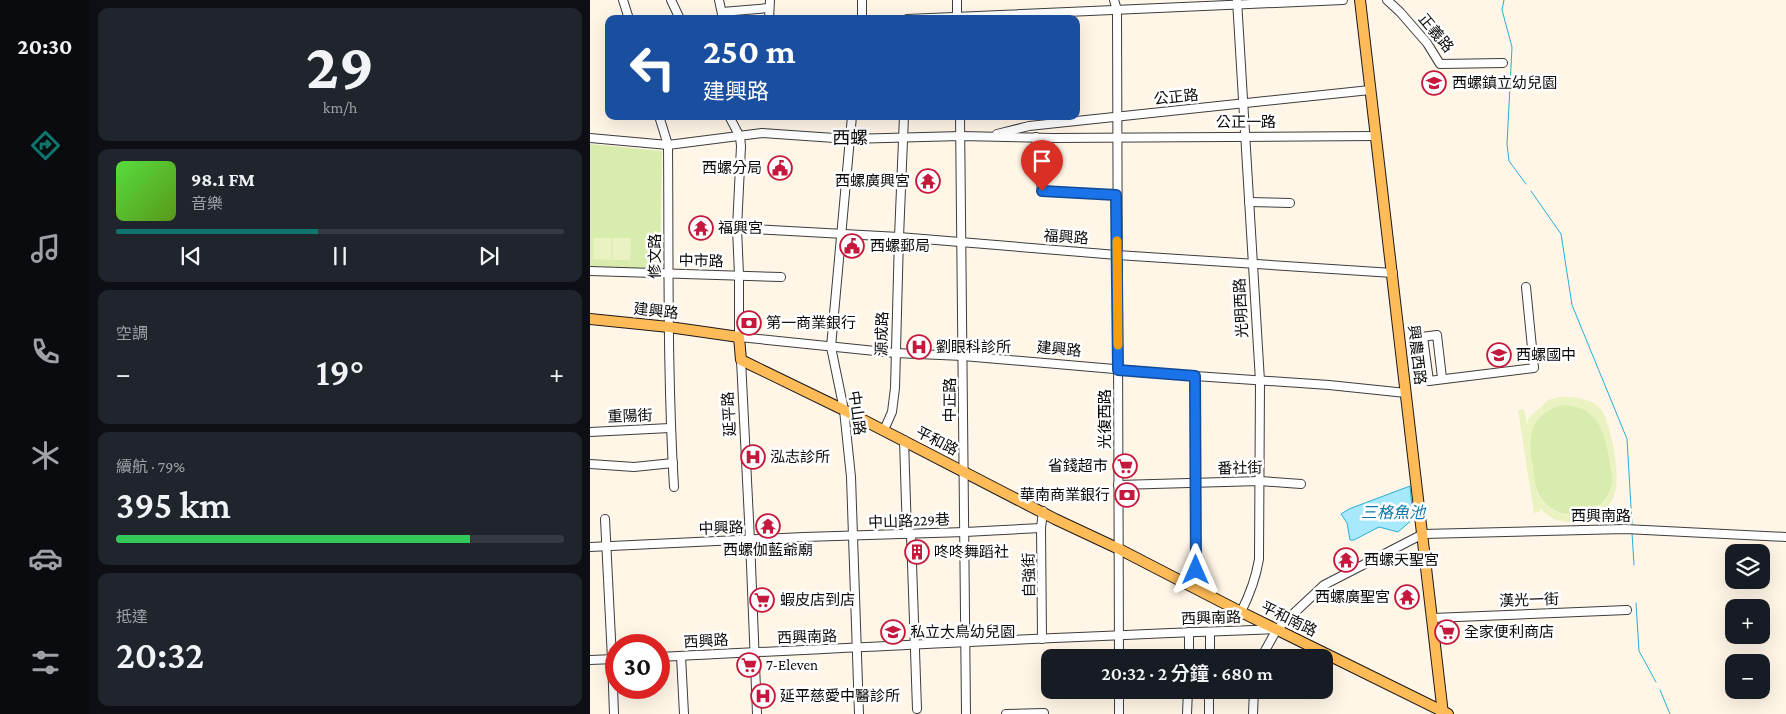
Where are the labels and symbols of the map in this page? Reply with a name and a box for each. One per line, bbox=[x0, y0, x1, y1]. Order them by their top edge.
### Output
street label: 正義路 bbox=[1415, 11, 1457, 55]
school or university icon: 西螺鎮立幼兒園 bbox=[1421, 70, 1447, 96]
place label: 西螺鎮立幼兒園 bbox=[1452, 74, 1557, 91]
street label: 公正路 bbox=[1153, 87, 1199, 107]
street label: 公正一路 bbox=[1216, 114, 1276, 130]
district label: 西螺 bbox=[832, 128, 868, 148]
pin bbox=[1021, 140, 1063, 191]
public building icon: 西螺分局 bbox=[767, 155, 793, 181]
place label: 西螺分局 bbox=[702, 160, 762, 176]
temple icon: 西螺廣興宮 bbox=[915, 168, 941, 194]
place label: 西螺廣興宮 bbox=[835, 173, 910, 189]
temple icon: 福興宮 bbox=[688, 215, 714, 241]
place label: 福興宮 bbox=[718, 220, 763, 236]
street label: 福興路 bbox=[1043, 227, 1089, 247]
street label: 修文路 bbox=[647, 233, 663, 279]
public building icon: 西螺郵局 bbox=[839, 233, 865, 259]
place label: 西螺郵局 bbox=[870, 238, 930, 254]
street label: 中市路 bbox=[678, 253, 724, 269]
street label: 光明西路 bbox=[1231, 278, 1251, 338]
street label: 建興路 bbox=[633, 301, 679, 321]
bank icon: 第一商業銀行 bbox=[736, 310, 762, 336]
street label: 源成路 bbox=[874, 311, 890, 357]
place label: 第一商業銀行 bbox=[766, 315, 856, 331]
street label: 興農西路 bbox=[1405, 324, 1429, 386]
hospital icon: 劉眼科診所 bbox=[906, 334, 932, 360]
place label: 劉眼科診所 bbox=[936, 339, 1011, 355]
street label: 建興路 bbox=[1036, 339, 1082, 359]
school or university icon: 西螺國中 bbox=[1486, 342, 1512, 368]
place label: 西螺國中 bbox=[1516, 347, 1576, 363]
street label: 中正路 bbox=[942, 377, 958, 423]
street label: 光復西路 bbox=[1097, 389, 1113, 449]
street label: 中山路 bbox=[846, 390, 868, 436]
street label: 延平路 bbox=[720, 391, 738, 437]
street label: 重陽街 bbox=[607, 407, 653, 425]
street label: 平和路 bbox=[913, 424, 961, 458]
hospital icon: 泓志診所 bbox=[740, 444, 766, 470]
place label: 泓志診所 bbox=[770, 449, 830, 465]
supermarket icon: 省錢超市 bbox=[1112, 453, 1138, 479]
place label: 省錢超市 bbox=[1048, 457, 1108, 474]
street label: 番社街 bbox=[1217, 460, 1263, 476]
bank icon: 華南商業銀行 bbox=[1114, 482, 1140, 508]
place label: 華南商業銀行 bbox=[1020, 487, 1110, 503]
water label: 三格魚池 bbox=[1361, 504, 1427, 521]
street label: 西興南路 bbox=[1571, 508, 1631, 524]
street label: 中山路229巷 bbox=[868, 512, 950, 530]
temple icon: 西螺伽藍爺廟 bbox=[755, 513, 781, 539]
street label: 中興路 bbox=[698, 519, 744, 537]
building icon: 咚咚舞蹈社 bbox=[904, 539, 930, 565]
place label: 西螺伽藍爺廟 bbox=[723, 541, 813, 558]
position arrow bbox=[1169, 543, 1221, 595]
place label: 咚咚舞蹈社 bbox=[934, 544, 1009, 560]
temple icon: 西螺天聖宮 bbox=[1333, 547, 1359, 573]
street label: 自強街 bbox=[1021, 552, 1037, 598]
place label: 西螺天聖宮 bbox=[1364, 552, 1439, 568]
temple icon: 西螺廣聖宮 bbox=[1394, 584, 1420, 610]
supermarket icon: 蝦皮店到店 bbox=[749, 587, 775, 613]
place label: 西螺廣聖宮 bbox=[1315, 589, 1390, 605]
street label: 漢光一街 bbox=[1499, 591, 1559, 609]
place label: 蝦皮店到店 bbox=[780, 592, 855, 608]
street label: 平和南路 bbox=[1259, 599, 1319, 639]
street label: 西興南路 bbox=[1181, 609, 1241, 627]
school or university icon: 私立大鳥幼兒園 bbox=[880, 619, 906, 645]
supermarket icon: 全家便利商店 bbox=[1434, 619, 1460, 645]
place label: 私立大鳥幼兒園 bbox=[910, 624, 1015, 640]
place label: 全家便利商店 bbox=[1464, 624, 1554, 640]
street label: 西興南路 bbox=[777, 628, 837, 646]
street label: 西興路 bbox=[683, 632, 729, 650]
speed limit sign: 30 bbox=[605, 634, 670, 699]
supermarket icon: 7-Eleven bbox=[736, 652, 762, 678]
place label: 7-Eleven bbox=[766, 657, 818, 673]
hospital icon: 延平慈愛中醫診所 bbox=[750, 683, 776, 709]
place label: 延平慈愛中醫診所 bbox=[780, 688, 900, 704]

